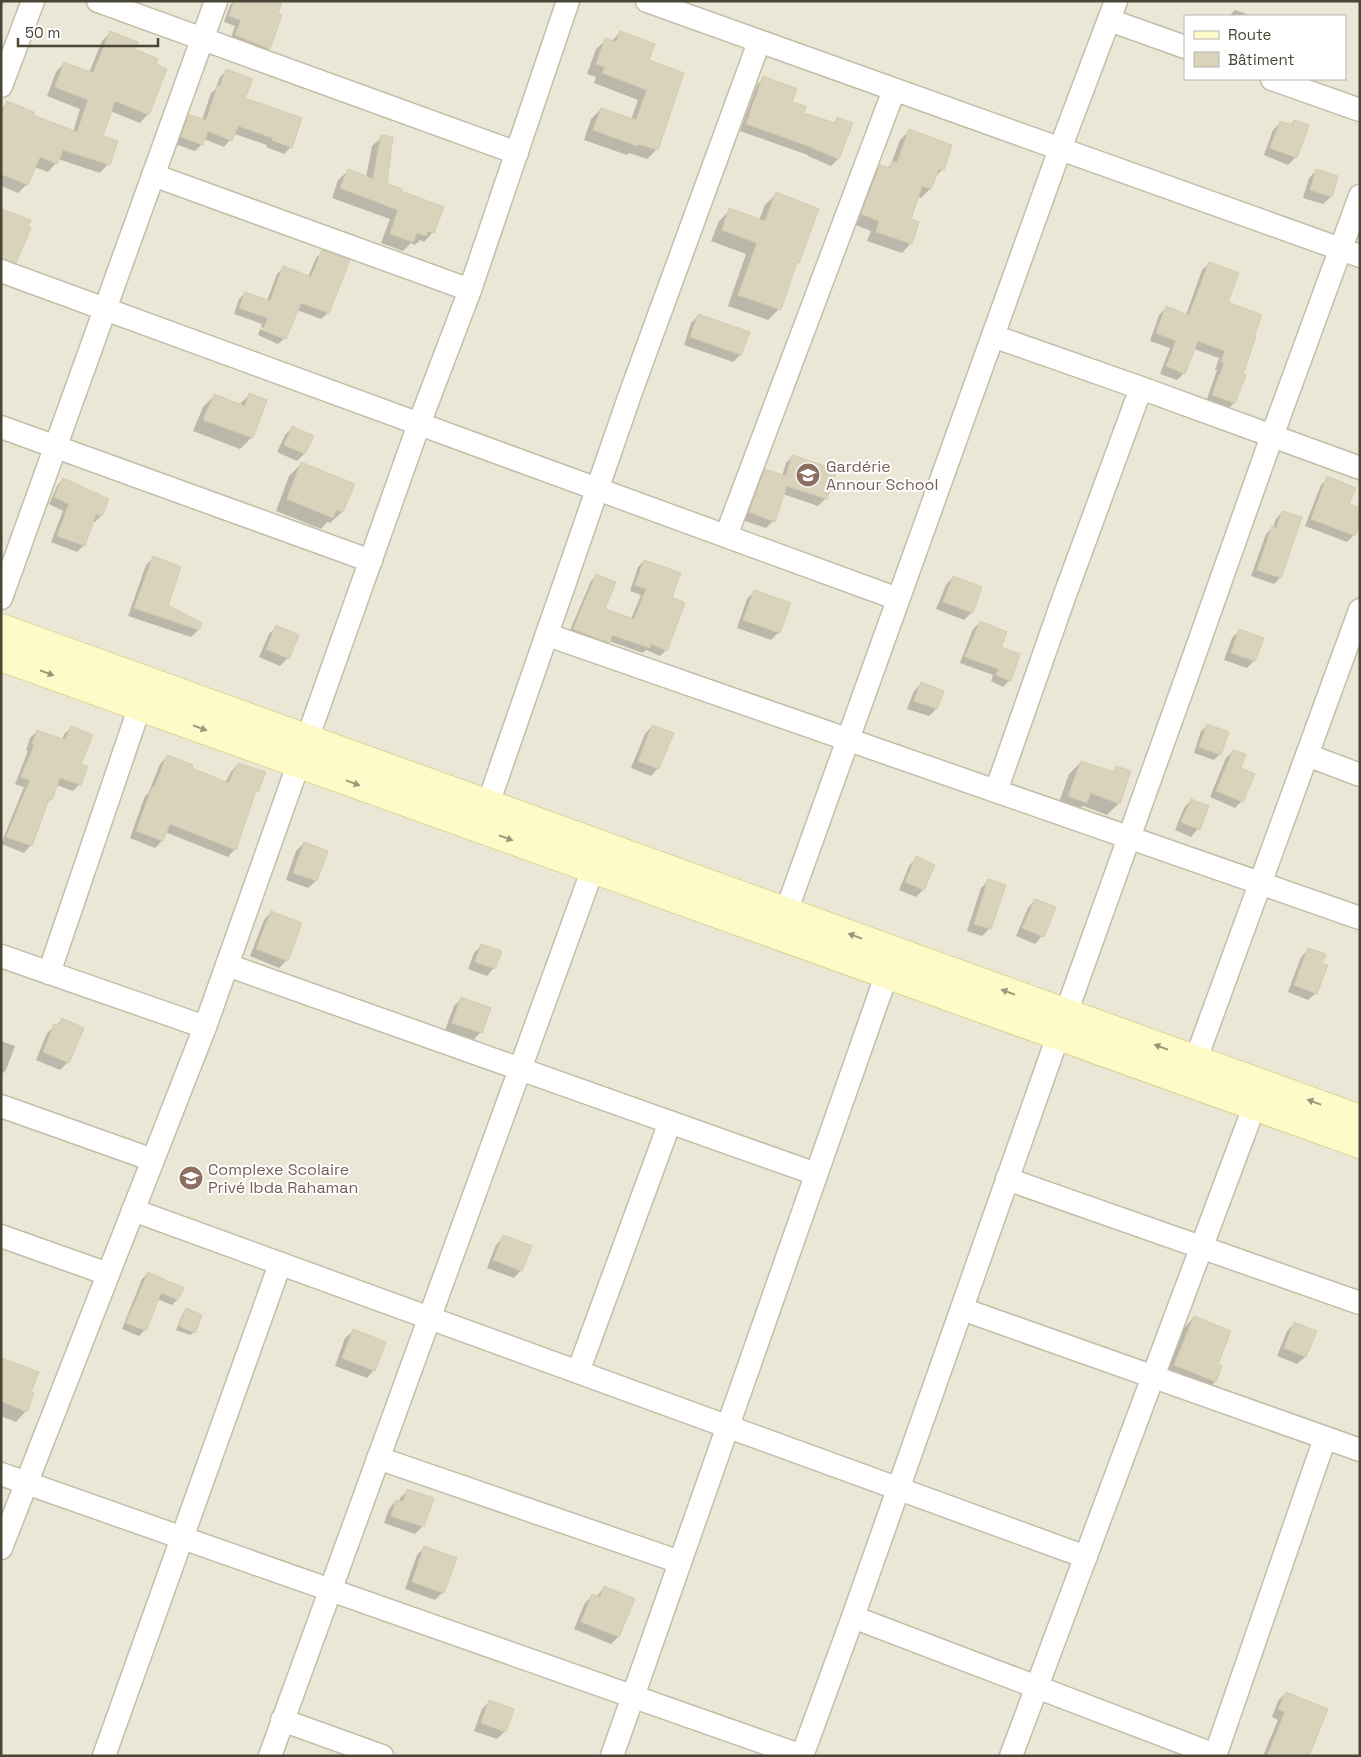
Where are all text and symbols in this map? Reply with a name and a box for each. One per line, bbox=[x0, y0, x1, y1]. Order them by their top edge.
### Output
scale bar bbox=[18, 15, 158, 47]
legend bbox=[1184, 15, 1346, 80]
text: 50 m bbox=[25, 23, 60, 42]
text: Route bbox=[1228, 25, 1272, 44]
text: Bâtiment bbox=[1228, 50, 1294, 69]
place label: Gardérie Annour School bbox=[826, 456, 938, 495]
school or university icon: Gardérie Annour School bbox=[795, 462, 821, 488]
one-way arrow bbox=[40, 669, 55, 677]
one-way arrow bbox=[193, 724, 208, 732]
one-way arrow bbox=[346, 779, 361, 787]
one-way arrow bbox=[499, 834, 514, 842]
one-way arrow bbox=[848, 932, 863, 939]
one-way arrow bbox=[1000, 988, 1015, 996]
one-way arrow bbox=[1153, 1043, 1168, 1051]
one-way arrow bbox=[1306, 1098, 1321, 1106]
place label: Complexe Scolaire Privé Ibda Rahaman bbox=[208, 1159, 358, 1198]
school or university icon: Complexe Scolaire Privé Ibda Rahaman bbox=[178, 1165, 204, 1191]

